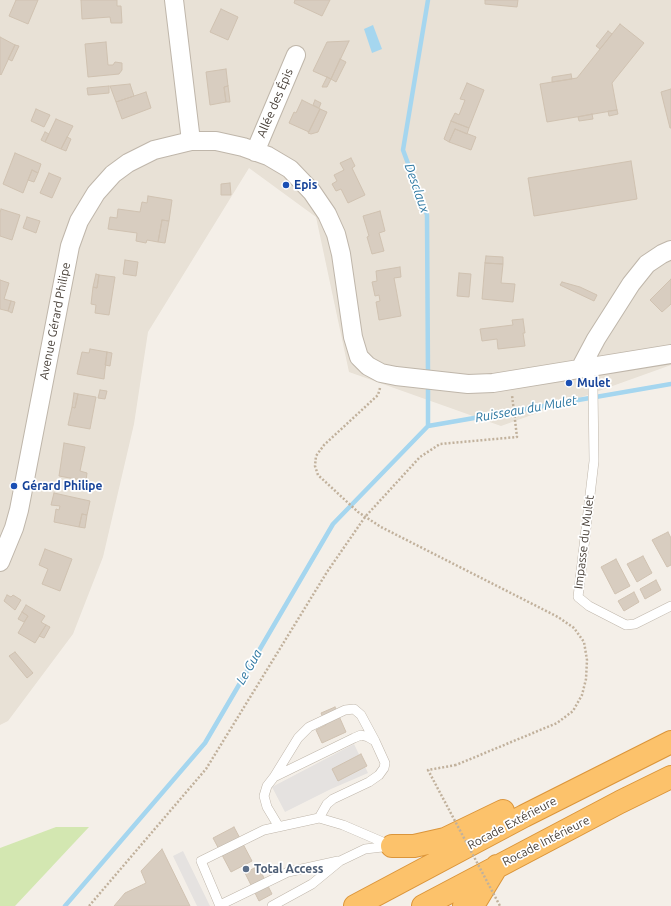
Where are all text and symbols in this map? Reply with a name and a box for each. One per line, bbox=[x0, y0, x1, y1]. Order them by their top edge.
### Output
street label: Allée des Épis bbox=[254, 66, 296, 140]
water label: Desclaux bbox=[401, 161, 433, 215]
place label: Epis bbox=[294, 178, 317, 192]
marker: Epis bbox=[281, 180, 291, 190]
street label: Avenue Gérard Philipe bbox=[37, 261, 73, 381]
place label: Mulet bbox=[577, 376, 610, 390]
marker: Mulet bbox=[564, 378, 574, 388]
water label: Ruisseau du Mulet bbox=[474, 392, 578, 426]
place label: Gérard Philipe bbox=[22, 479, 102, 493]
marker: Gérard Philipe bbox=[9, 481, 19, 491]
street label: Impasse du Mulet bbox=[571, 494, 597, 590]
water label: Le Gua bbox=[233, 647, 265, 687]
street label: Rocade Extérieure bbox=[465, 793, 559, 853]
street label: Rocade Intérieure bbox=[500, 813, 592, 869]
place label: Total Access bbox=[254, 862, 323, 876]
marker: Total Access bbox=[241, 864, 251, 874]

